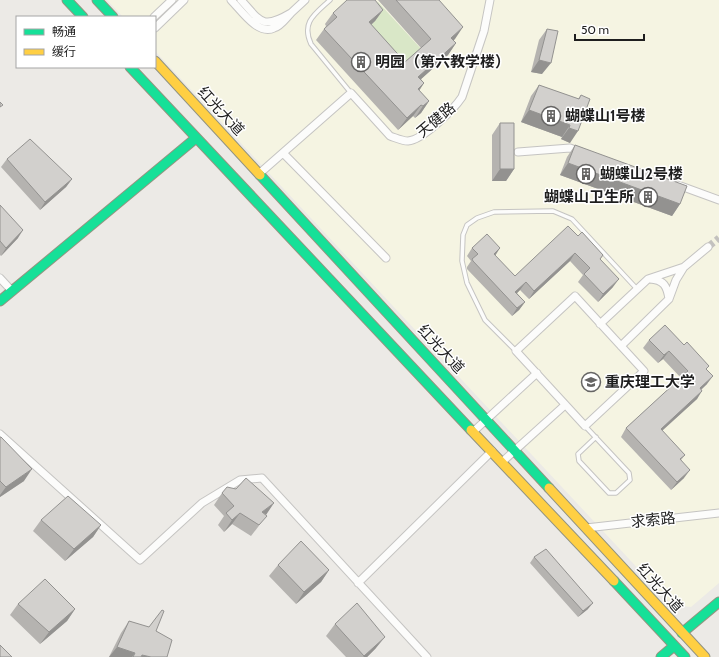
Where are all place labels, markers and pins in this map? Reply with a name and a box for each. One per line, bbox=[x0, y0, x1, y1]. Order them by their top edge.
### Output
building icon: 明园（第六教学楼） bbox=[350, 51, 372, 73]
place label: 明园（第六教学楼） bbox=[375, 53, 510, 71]
building icon: 蝴蝶山1号楼 bbox=[540, 105, 562, 127]
place label: 蝴蝶山1号楼 bbox=[565, 107, 646, 125]
building icon: 蝴蝶山2号楼 bbox=[575, 163, 597, 185]
place label: 蝴蝶山2号楼 bbox=[600, 165, 683, 183]
building icon: 蝴蝶山卫生所 bbox=[637, 186, 659, 208]
place label: 蝴蝶山卫生所 bbox=[544, 188, 634, 206]
school or university icon: 重庆理工大学 bbox=[580, 371, 602, 393]
place label: 重庆理工大学 bbox=[605, 373, 695, 391]

